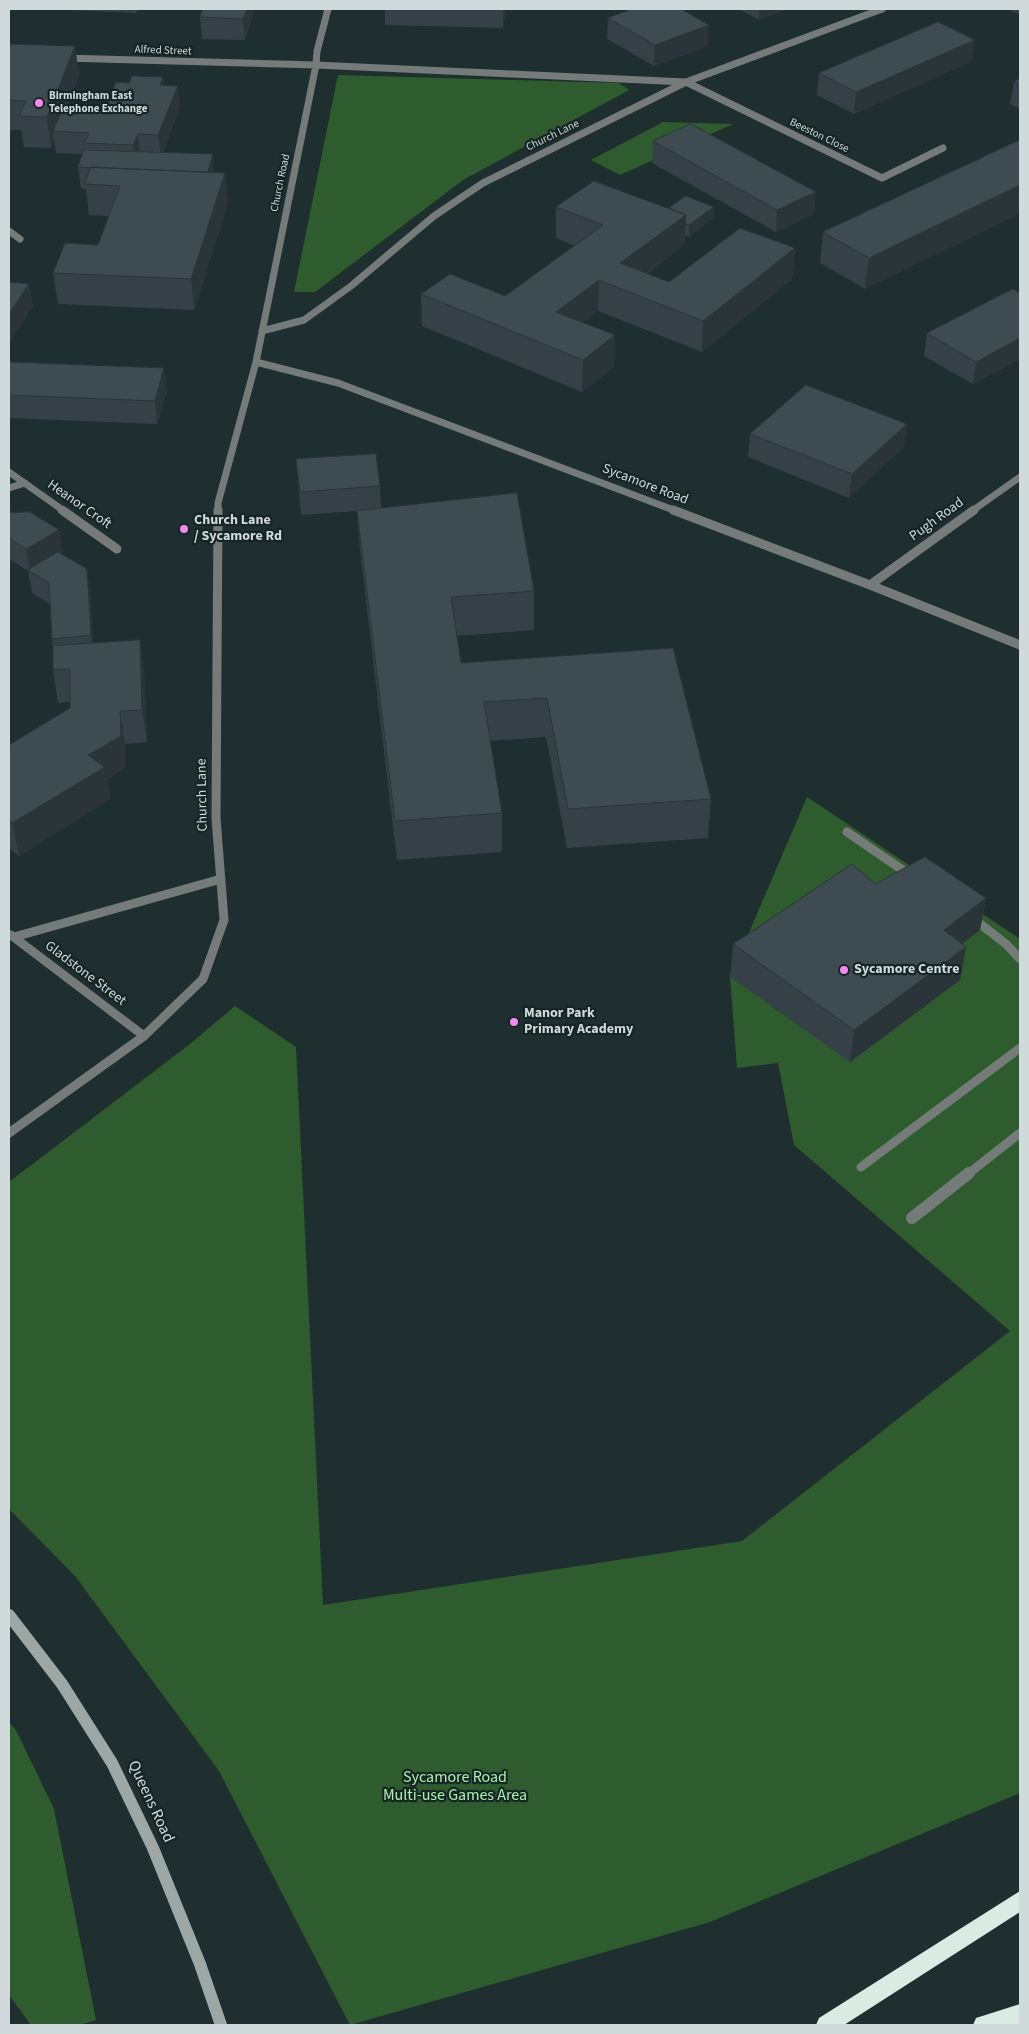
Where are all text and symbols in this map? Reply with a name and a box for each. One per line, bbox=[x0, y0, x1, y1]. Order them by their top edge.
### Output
street label: Alfred Street bbox=[134, 43, 192, 59]
place label: Birmingham East Telephone Exchange bbox=[49, 90, 147, 116]
marker: Birmingham East Telephone Exchange bbox=[33, 97, 45, 109]
street label: Beeston Close bbox=[787, 116, 851, 156]
street label: Church Lane bbox=[524, 117, 582, 155]
street label: Church Road bbox=[268, 153, 294, 213]
street label: Sycamore Road bbox=[600, 461, 690, 509]
street label: Heanor Croft bbox=[44, 477, 114, 533]
street label: Pugh Road bbox=[907, 495, 967, 545]
place label: Church Lane / Sycamore Rd bbox=[194, 513, 282, 546]
marker: Church Lane / Sycamore Rd bbox=[178, 523, 190, 535]
street label: Church Lane bbox=[194, 758, 212, 832]
street label: Gladstone Street bbox=[41, 938, 129, 1010]
place label: Sycamore Centre bbox=[854, 962, 959, 978]
marker: Sycamore Centre bbox=[838, 964, 850, 976]
place label: Manor Park Primary Academy bbox=[524, 1006, 633, 1038]
marker: Manor Park Primary Academy bbox=[508, 1016, 520, 1028]
street label: Queens Road bbox=[123, 1758, 177, 1846]
park label: Sycamore Road Multi-use Games Area bbox=[383, 1768, 527, 1806]

